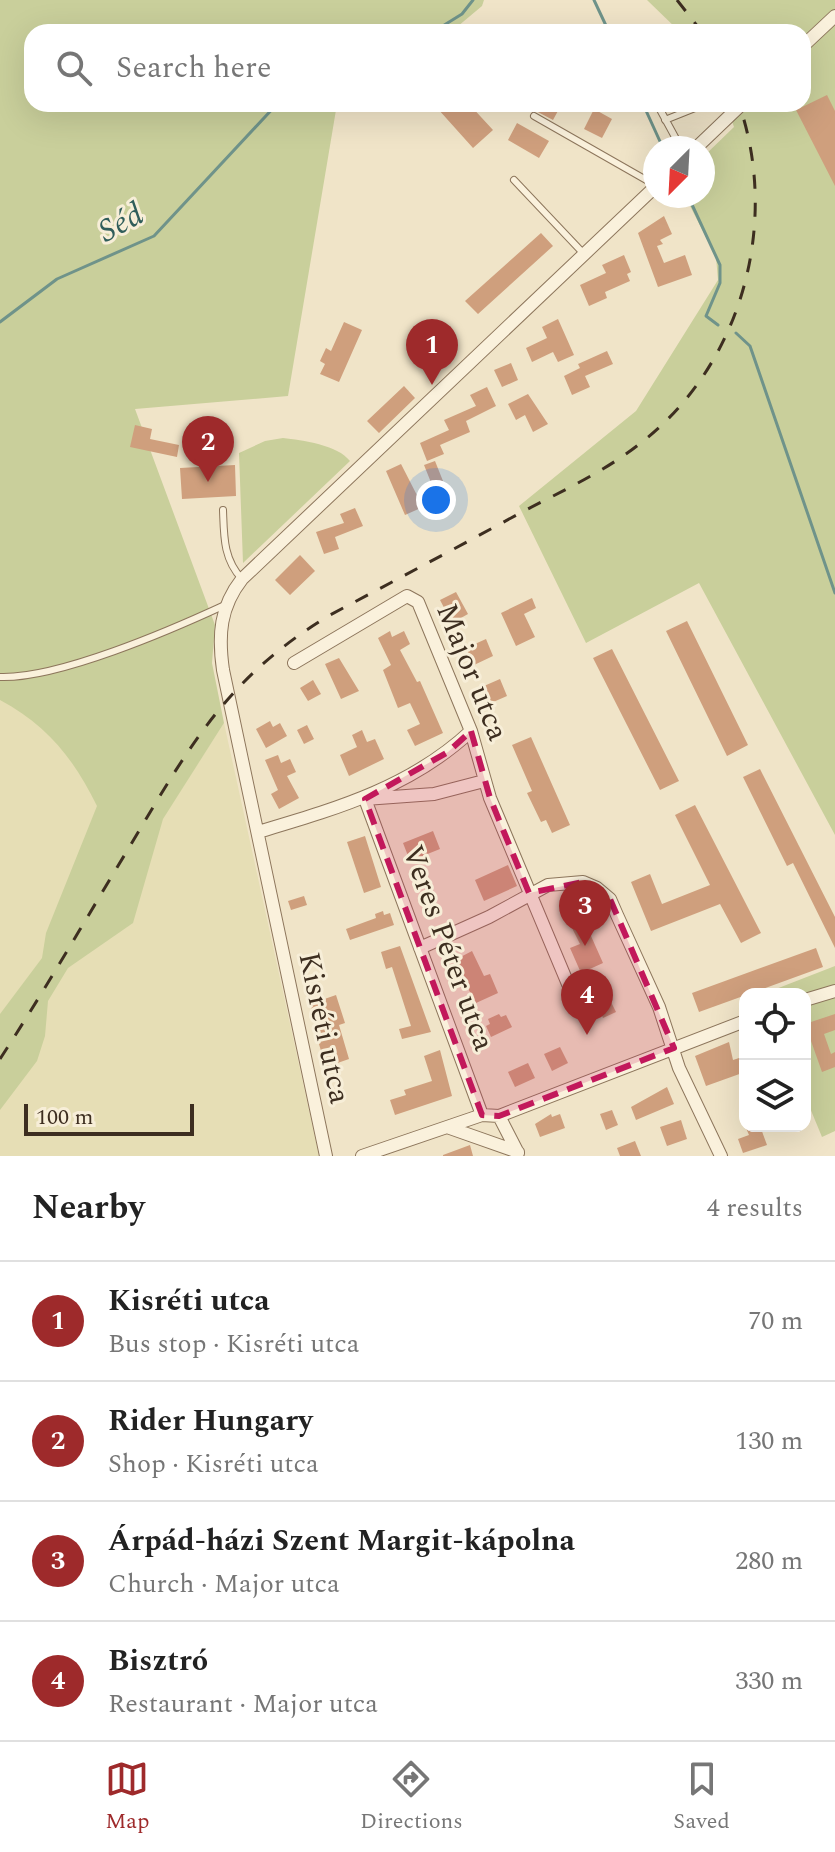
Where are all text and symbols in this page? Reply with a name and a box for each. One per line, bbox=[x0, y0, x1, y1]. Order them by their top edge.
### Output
search box bbox=[24, 24, 811, 112]
text: Search here bbox=[116, 45, 272, 91]
icon: search bbox=[52, 46, 96, 90]
north arrow bbox=[643, 136, 715, 208]
water label: Séd bbox=[89, 190, 153, 256]
pin: 1 bbox=[406, 319, 458, 385]
pin: 2 bbox=[182, 416, 234, 482]
your location bbox=[416, 480, 456, 520]
street label: Major utca bbox=[424, 596, 521, 748]
street label: Veres Péter utca bbox=[389, 839, 507, 1058]
pin: 3 bbox=[559, 880, 611, 946]
street label: Kisréti utca bbox=[285, 948, 363, 1108]
pin: 4 bbox=[561, 969, 613, 1035]
map controls bbox=[739, 988, 811, 1132]
button: locate bbox=[739, 988, 811, 1060]
button: layers bbox=[739, 1060, 811, 1132]
scale bar bbox=[24, 1100, 194, 1136]
text: 100 m bbox=[36, 1101, 93, 1134]
text: Nearby bbox=[32, 1182, 145, 1234]
text: 4 results bbox=[707, 1188, 803, 1228]
text: Kisréti utca bbox=[108, 1278, 270, 1324]
text: 1 bbox=[51, 1301, 65, 1341]
text: 70 m bbox=[748, 1301, 803, 1341]
text: Bus stop · Kisréti utca bbox=[108, 1324, 359, 1364]
text: Rider Hungary bbox=[108, 1398, 313, 1444]
text: 2 bbox=[51, 1421, 65, 1461]
text: 130 m bbox=[735, 1421, 803, 1461]
text: Shop · Kisréti utca bbox=[108, 1444, 319, 1484]
text: Árpád-házi Szent Margit-kápolna bbox=[108, 1518, 575, 1564]
text: 3 bbox=[51, 1541, 65, 1581]
text: 280 m bbox=[735, 1541, 803, 1581]
text: Church · Major utca bbox=[108, 1564, 340, 1604]
text: Bisztró bbox=[108, 1638, 208, 1684]
text: 4 bbox=[51, 1661, 65, 1701]
text: 330 m bbox=[735, 1661, 803, 1701]
text: Restaurant · Major utca bbox=[108, 1684, 378, 1724]
tab: Map bbox=[105, 1757, 150, 1838]
tab: Directions bbox=[360, 1757, 463, 1838]
tab: Saved bbox=[673, 1757, 730, 1838]

